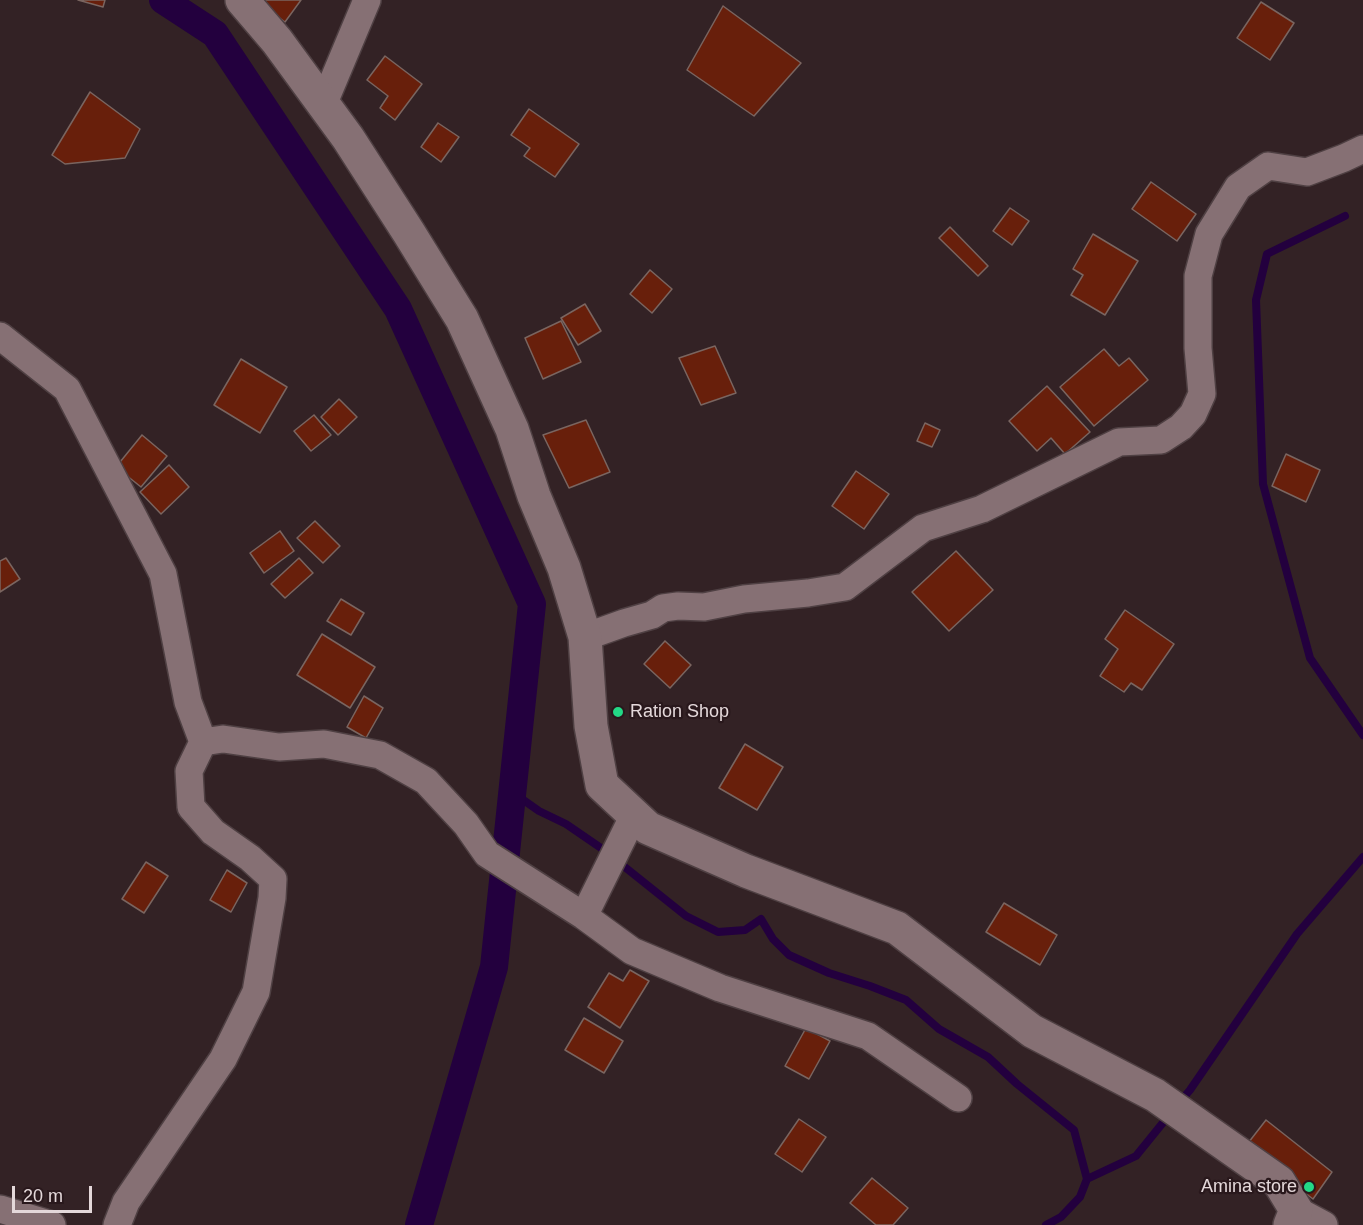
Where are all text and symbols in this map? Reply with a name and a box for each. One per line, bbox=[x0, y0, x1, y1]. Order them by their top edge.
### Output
place label: Ration Shop bbox=[630, 701, 729, 723]
marker: Ration Shop bbox=[611, 705, 625, 719]
scale bar bbox=[15, 1174, 94, 1212]
place label: Amina store bbox=[1201, 1176, 1297, 1198]
marker: Amina store bbox=[1302, 1180, 1316, 1194]
text: 20 m bbox=[23, 1186, 63, 1206]

